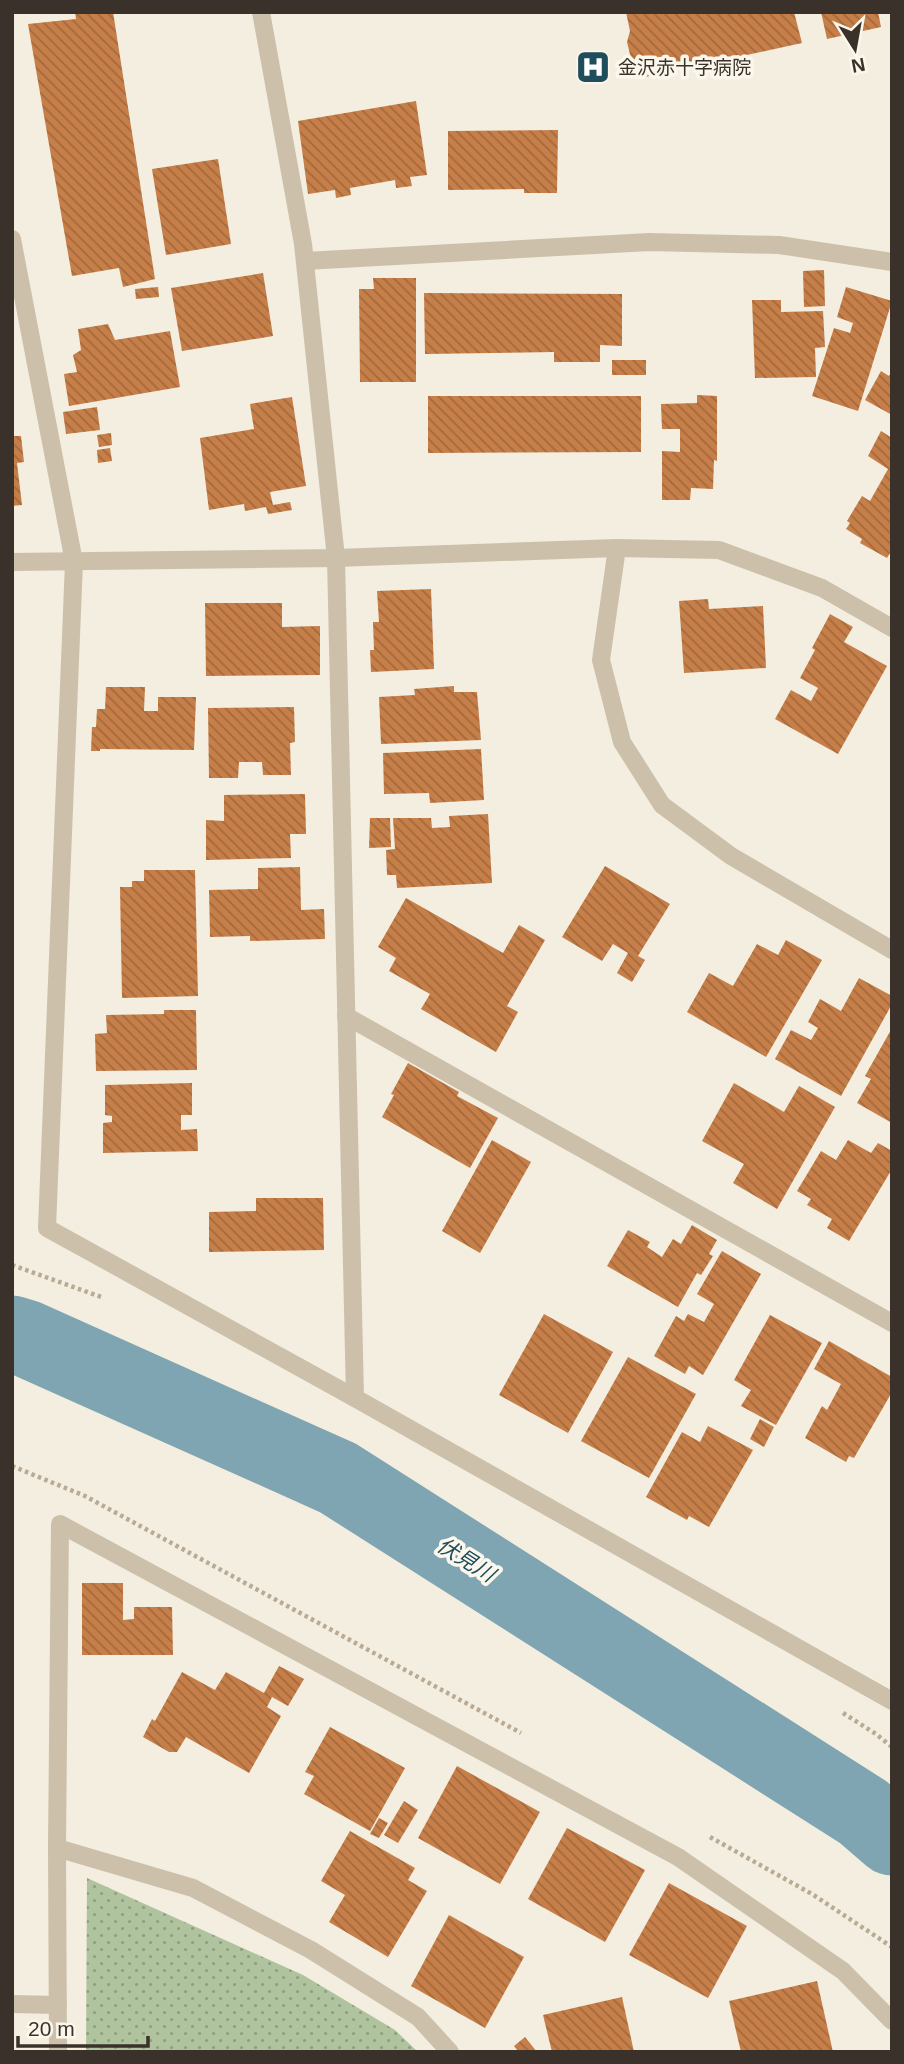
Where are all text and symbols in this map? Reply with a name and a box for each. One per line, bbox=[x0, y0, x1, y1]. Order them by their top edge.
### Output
north arrow bbox=[820, 14, 890, 84]
hospital icon: 金沢赤十字病院 bbox=[574, 48, 612, 86]
text: N bbox=[849, 54, 867, 77]
place label: 金沢赤十字病院 bbox=[618, 57, 751, 78]
water label: 伏見川 bbox=[433, 1533, 501, 1587]
scale bar bbox=[18, 2004, 147, 2048]
text: 20 m bbox=[28, 2017, 75, 2040]

